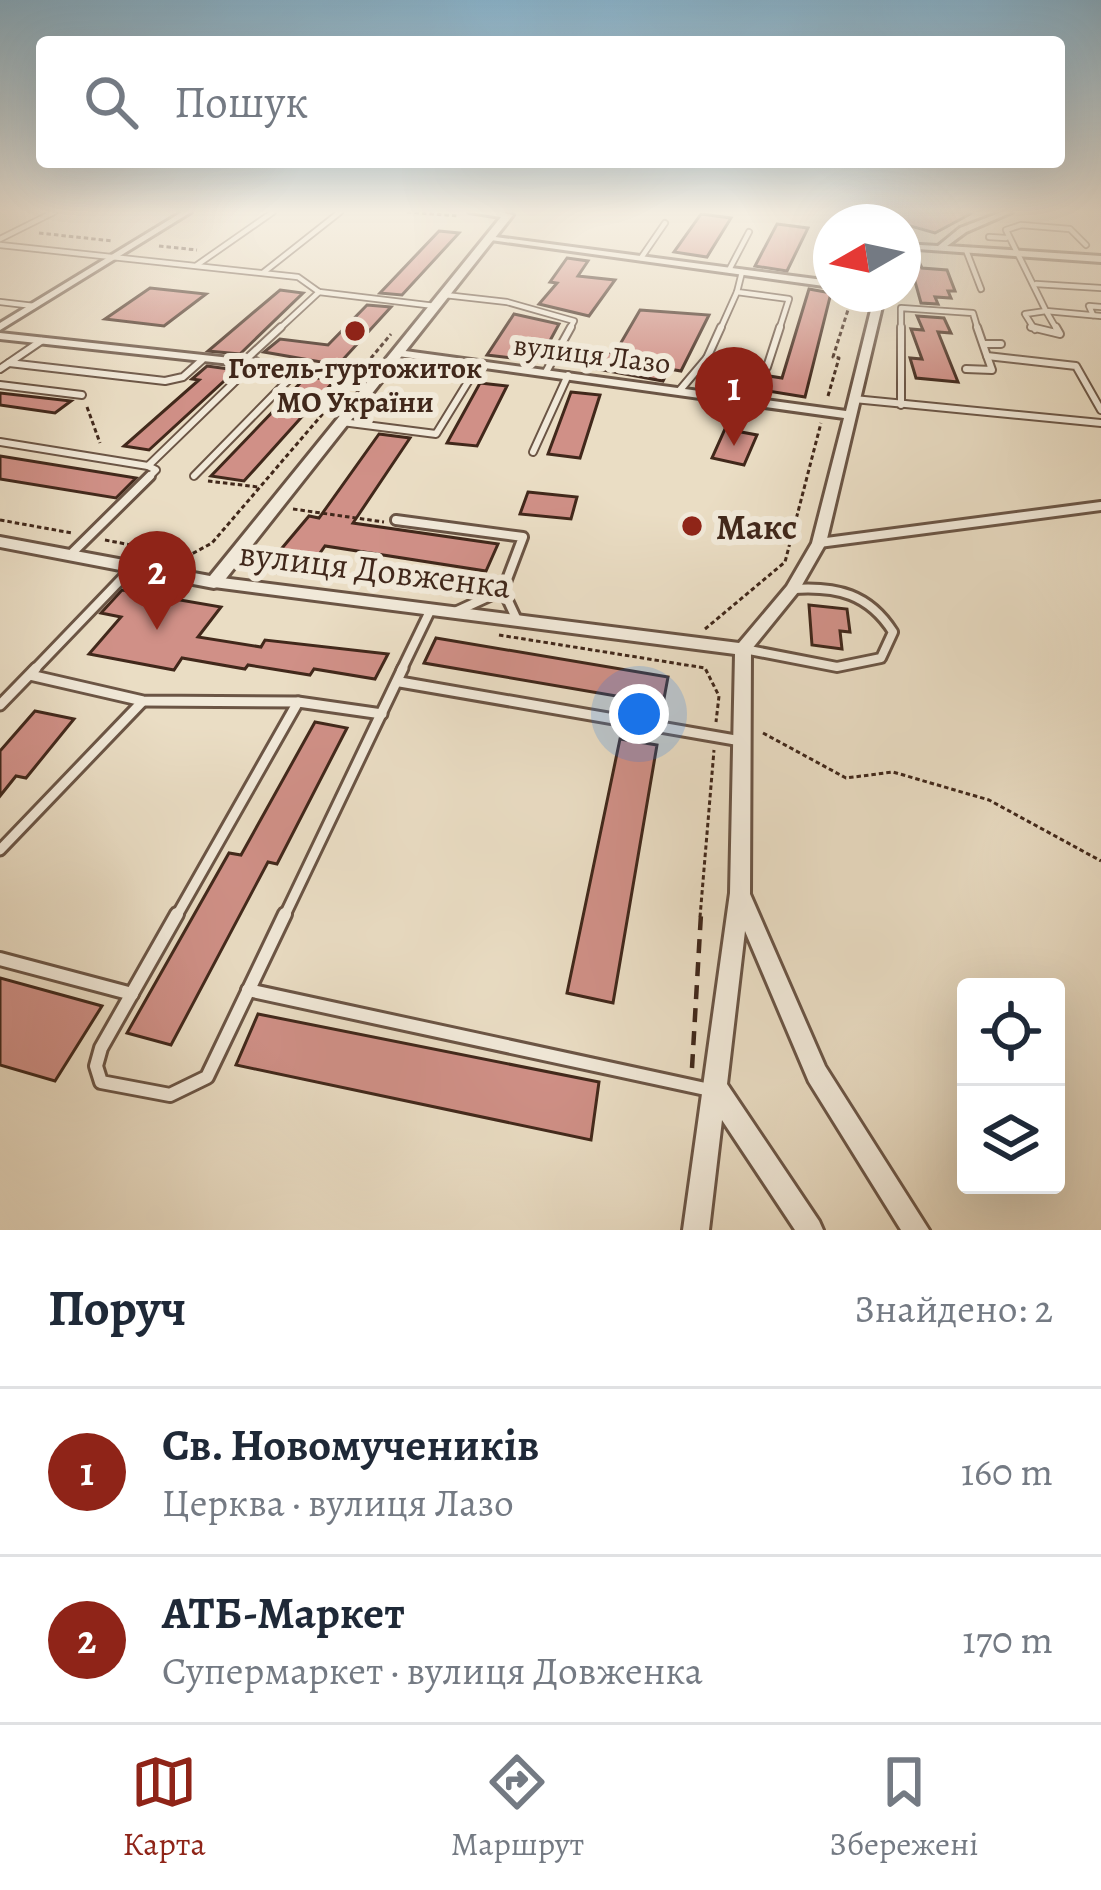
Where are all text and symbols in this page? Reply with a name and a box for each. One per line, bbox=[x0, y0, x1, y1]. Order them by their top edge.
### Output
search box bbox=[36, 36, 1065, 168]
icon: search bbox=[78, 69, 144, 135]
text: Пошук bbox=[174, 71, 308, 133]
north arrow bbox=[813, 204, 921, 312]
marker: Готель-гуртожиток МО України bbox=[342, 318, 368, 344]
street label: вулиця Лазо bbox=[511, 325, 673, 383]
pin: 1 bbox=[695, 347, 773, 446]
place label: Готель-гуртожиток МО України bbox=[228, 348, 482, 422]
place label: Макс bbox=[716, 502, 797, 551]
marker: Макс bbox=[679, 513, 705, 539]
street label: вулиця Довженка bbox=[236, 528, 514, 610]
pin: 2 bbox=[118, 531, 196, 630]
your location bbox=[609, 684, 669, 744]
map controls bbox=[957, 978, 1065, 1194]
button: locate bbox=[957, 978, 1065, 1086]
button: layers bbox=[957, 1086, 1065, 1194]
text: Поруч bbox=[48, 1273, 186, 1343]
text: Знайдено: 2 bbox=[854, 1282, 1053, 1335]
text: Св. Новомучеників bbox=[162, 1414, 539, 1476]
text: 1 bbox=[80, 1445, 94, 1498]
text: 160 m bbox=[961, 1445, 1053, 1498]
text: Церква · вулиця Лазо bbox=[162, 1476, 514, 1529]
text: АТБ-Маркет bbox=[162, 1582, 405, 1644]
text: 2 bbox=[78, 1613, 96, 1666]
text: 170 m bbox=[962, 1613, 1053, 1666]
text: Супермаркет · вулиця Довженка bbox=[162, 1644, 703, 1697]
tab: Карта bbox=[122, 1749, 206, 1866]
tab: Маршрут bbox=[451, 1749, 584, 1866]
tab: Збережені bbox=[829, 1749, 978, 1866]

